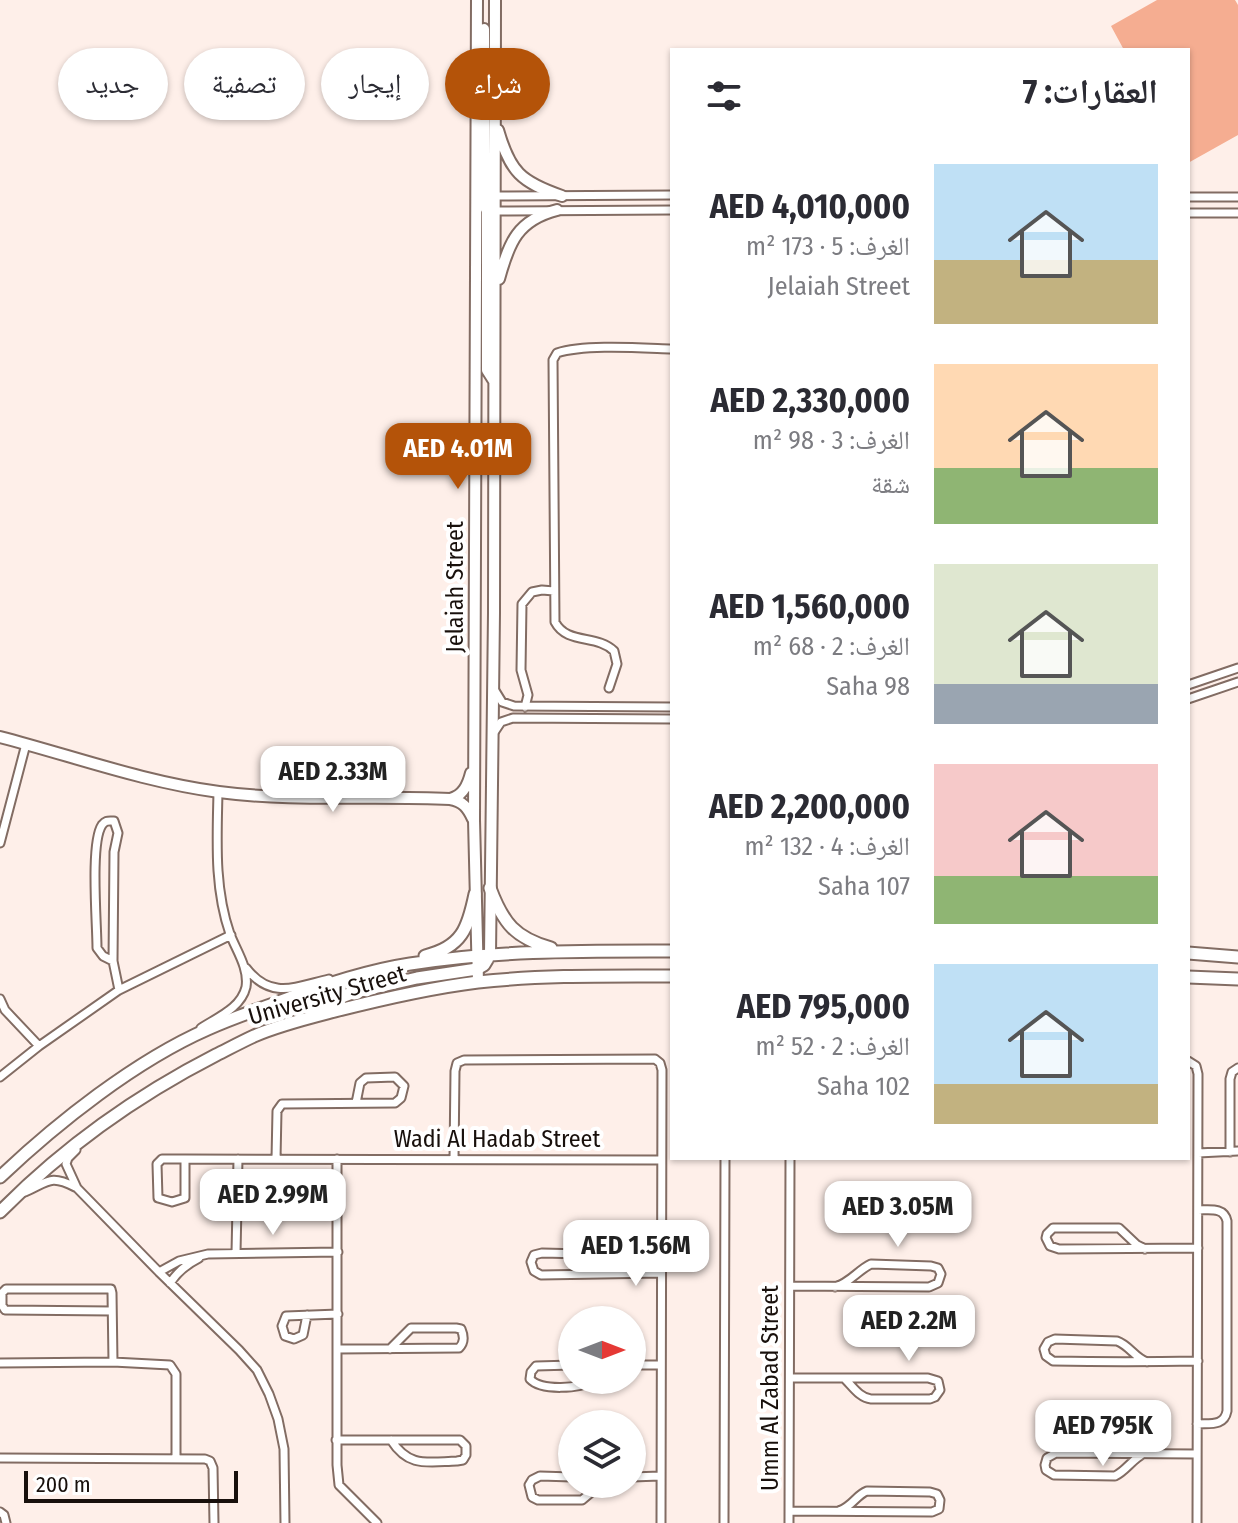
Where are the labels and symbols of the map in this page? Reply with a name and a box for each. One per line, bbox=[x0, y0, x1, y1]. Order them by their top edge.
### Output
pin: AED 4.01M bbox=[366, 423, 550, 491]
street label: Jelaiah Street bbox=[441, 521, 469, 653]
pin: AED 2.33M bbox=[241, 746, 425, 814]
street label: University Street bbox=[245, 959, 409, 1031]
street label: Wadi Al Hadab Street bbox=[394, 1125, 600, 1153]
pin: AED 2.99M bbox=[181, 1169, 365, 1237]
pin: AED 3.05M bbox=[806, 1181, 990, 1249]
pin: AED 1.56M bbox=[544, 1220, 728, 1288]
street label: Umm Al Zabad Street bbox=[756, 1285, 784, 1491]
pin: AED 2.2M bbox=[826, 1295, 992, 1363]
north arrow bbox=[558, 1306, 646, 1394]
pin: AED 795K bbox=[1020, 1400, 1186, 1468]
scale bar bbox=[24, 1467, 238, 1503]

